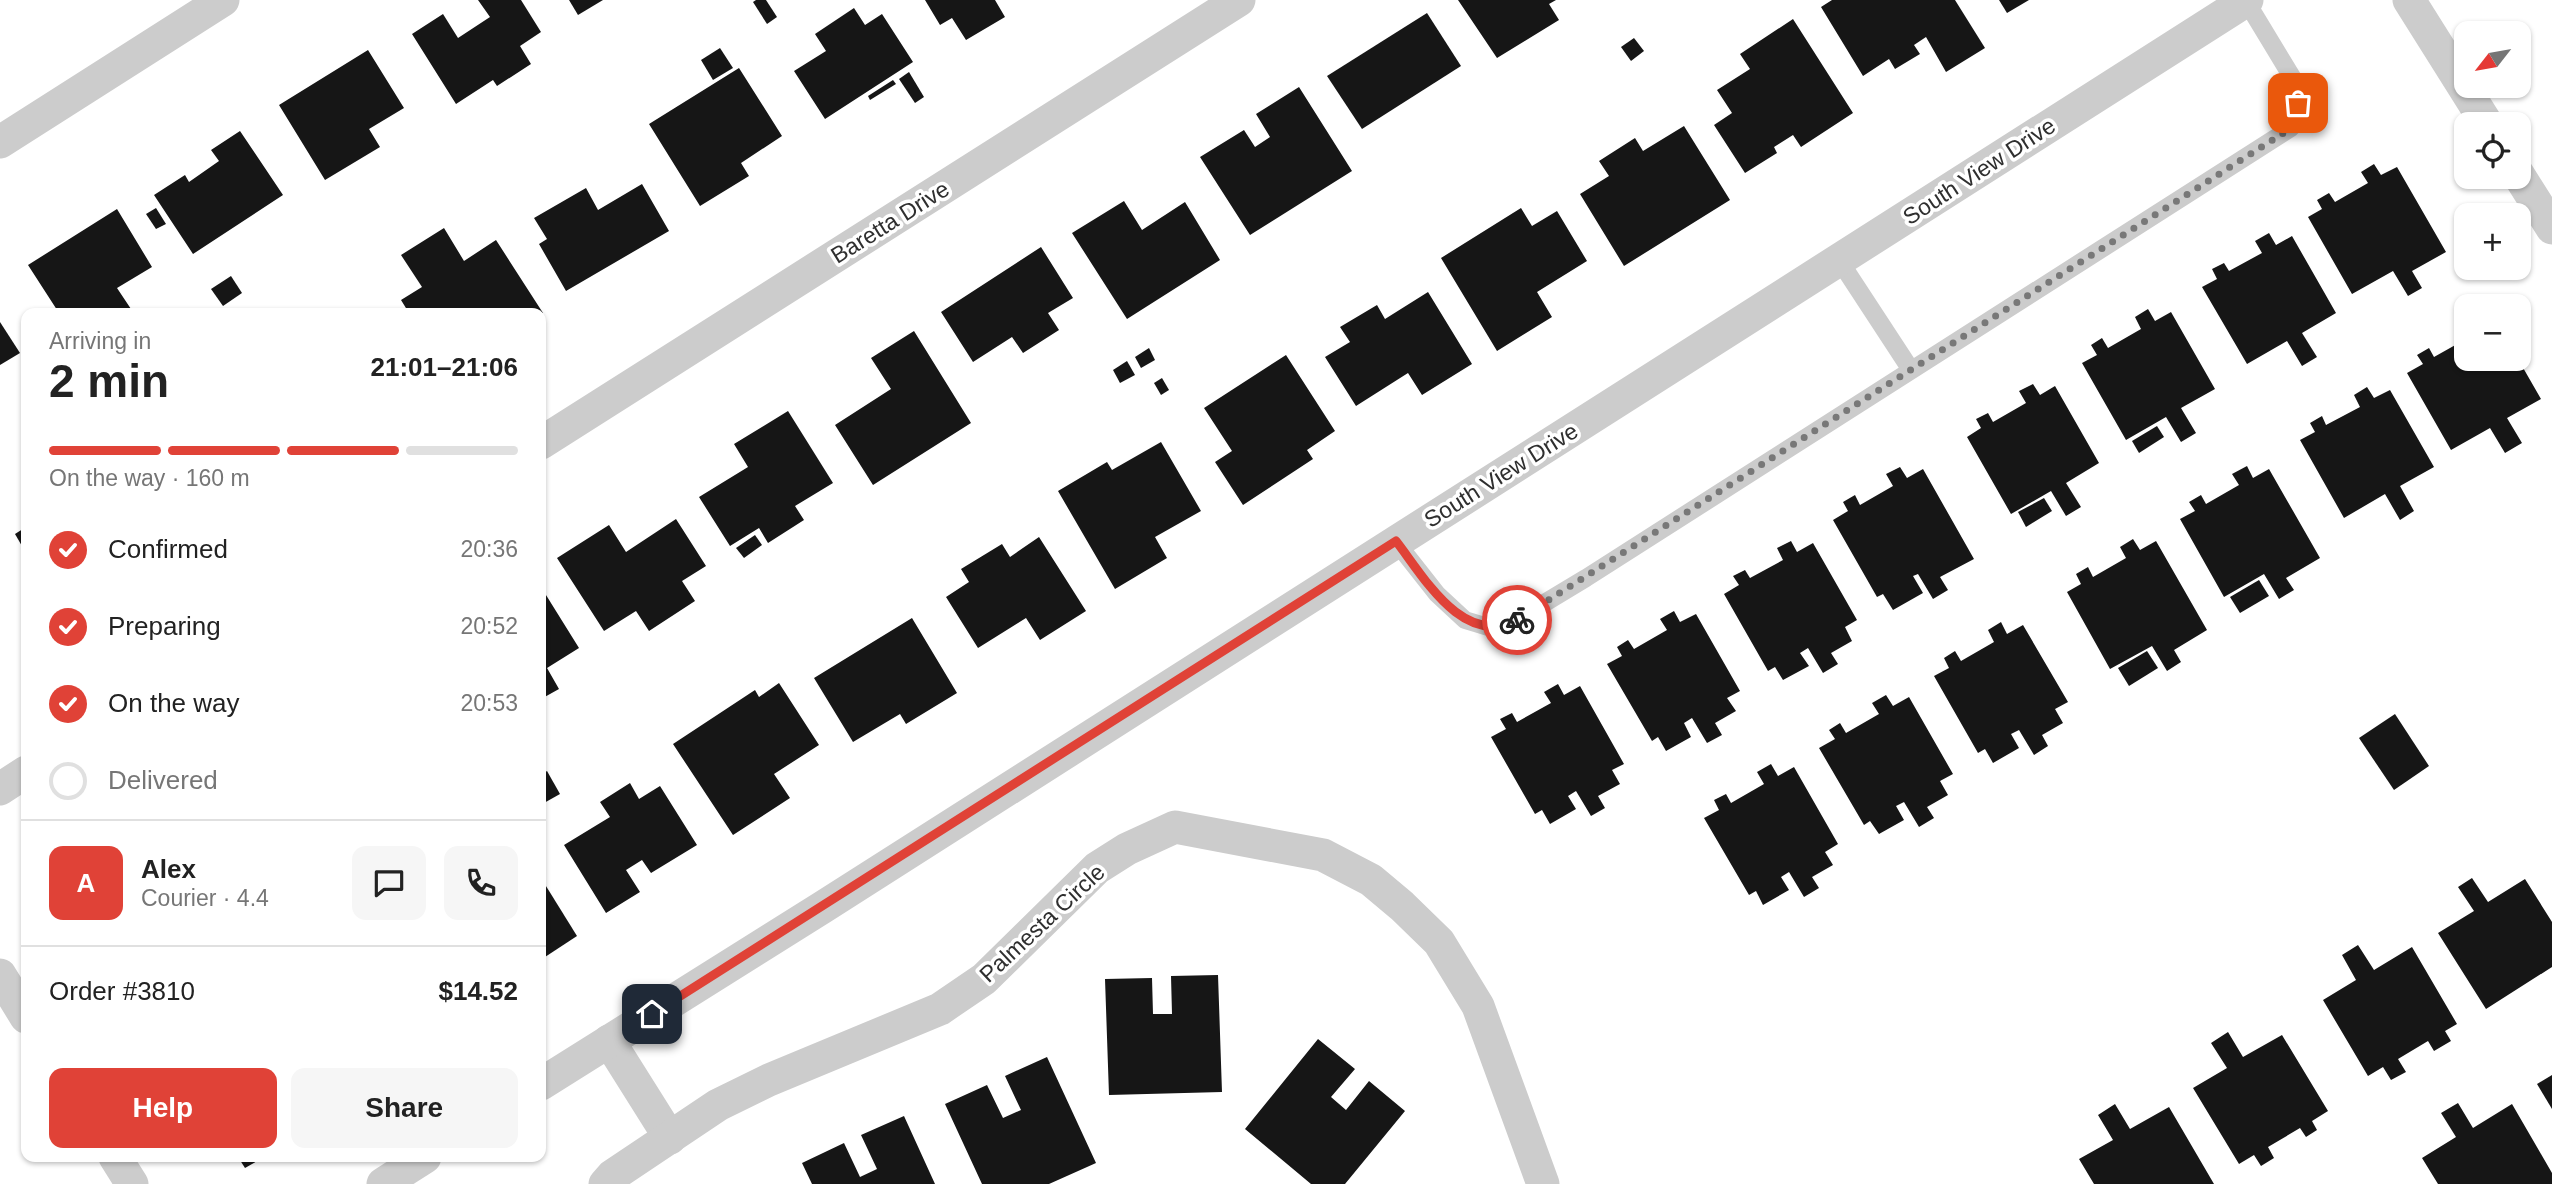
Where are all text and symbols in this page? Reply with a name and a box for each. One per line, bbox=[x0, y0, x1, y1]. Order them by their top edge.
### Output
north arrow bbox=[2454, 21, 2530, 98]
map controls bbox=[2454, 21, 2531, 371]
pin bbox=[2268, 73, 2328, 133]
icon: bag bbox=[2279, 84, 2317, 122]
street label: South View Drive bbox=[1898, 112, 2060, 230]
button: locate bbox=[2454, 112, 2531, 189]
street label: Baretta Drive bbox=[826, 175, 954, 269]
button: + bbox=[2454, 203, 2531, 280]
button: − bbox=[2454, 294, 2531, 371]
text: Arriving in bbox=[49, 328, 151, 354]
text: 21:01–21:06 bbox=[371, 352, 518, 382]
text: 2 min bbox=[49, 355, 169, 407]
street label: South View Drive bbox=[1419, 417, 1583, 533]
text: On the way · 160 m bbox=[49, 465, 250, 491]
icon: check bbox=[49, 531, 87, 569]
text: Confirmed bbox=[108, 534, 228, 564]
text: 20:36 bbox=[460, 536, 518, 562]
courier bbox=[1482, 585, 1552, 655]
icon: bike bbox=[1498, 601, 1536, 639]
icon: check bbox=[49, 608, 87, 646]
text: Preparing bbox=[108, 611, 221, 641]
text: 20:52 bbox=[460, 613, 518, 639]
icon: check bbox=[49, 685, 87, 723]
text: On the way bbox=[108, 688, 240, 718]
text: 20:53 bbox=[460, 690, 518, 716]
text: Delivered bbox=[108, 765, 218, 795]
button: chat bbox=[352, 846, 426, 920]
button: phone bbox=[444, 846, 518, 920]
text: Alex bbox=[141, 854, 196, 884]
street label: Palmesta Circle bbox=[974, 859, 1110, 987]
text: A bbox=[77, 868, 95, 898]
text: Courier · 4.4 bbox=[141, 885, 269, 911]
text: Order #3810 bbox=[49, 976, 195, 1006]
text: $14.52 bbox=[438, 976, 518, 1006]
pin bbox=[622, 984, 682, 1044]
icon: home bbox=[633, 995, 671, 1033]
button: Help bbox=[49, 1068, 277, 1148]
button: Share bbox=[291, 1068, 518, 1148]

